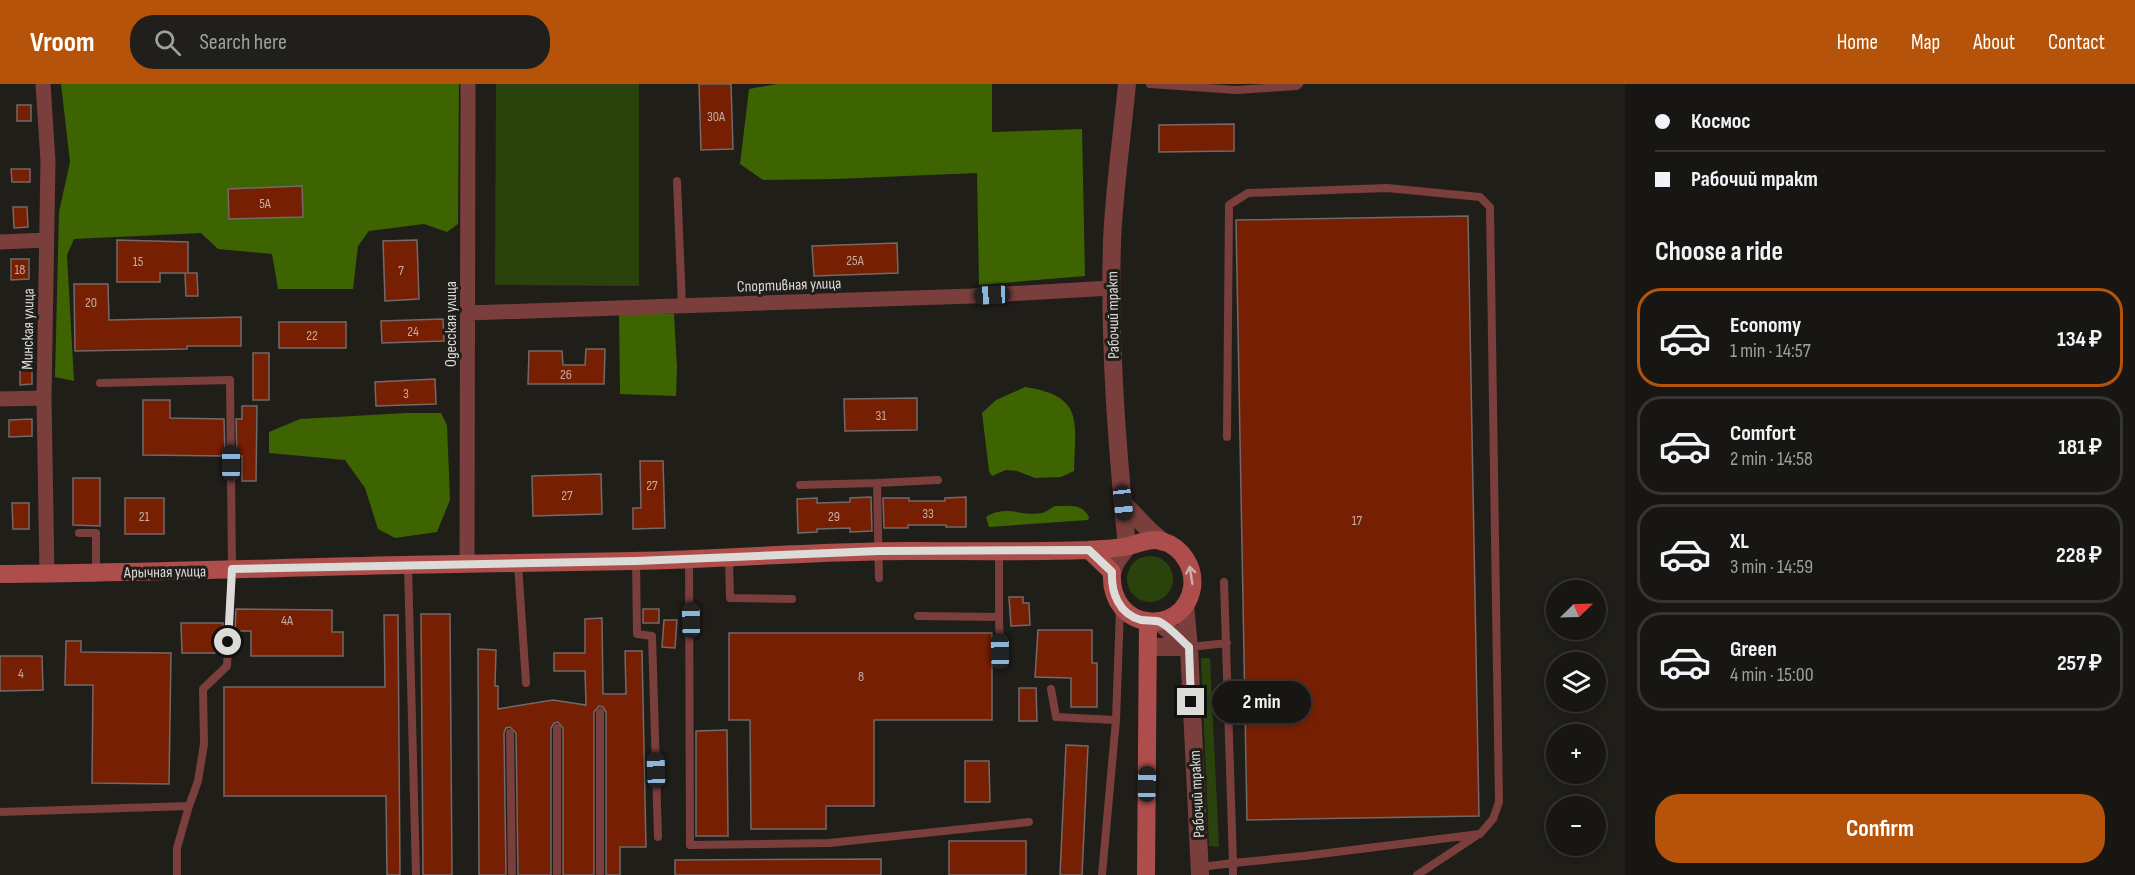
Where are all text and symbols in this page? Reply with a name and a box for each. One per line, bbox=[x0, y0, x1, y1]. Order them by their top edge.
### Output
search box bbox=[130, 15, 550, 69]
text: Vroom bbox=[30, 26, 94, 59]
icon: search bbox=[151, 26, 184, 59]
text: Search here bbox=[199, 29, 287, 56]
text: Home bbox=[1837, 30, 1878, 55]
text: Map bbox=[1911, 30, 1940, 55]
text: About bbox=[1973, 30, 2015, 55]
text: Contact bbox=[2048, 30, 2105, 55]
house number: 30А bbox=[707, 108, 726, 125]
text: Космос bbox=[1691, 108, 1751, 135]
text: Рабочий тракт bbox=[1691, 166, 1818, 193]
house number: 5А bbox=[259, 195, 272, 212]
text: Choose a ride bbox=[1655, 236, 1783, 268]
house number: 25А bbox=[846, 252, 865, 269]
house number: 15 bbox=[133, 253, 144, 270]
house number: 18 bbox=[14, 261, 26, 278]
house number: 7 bbox=[398, 262, 404, 279]
street label: Рабочий тракт bbox=[1103, 271, 1124, 359]
street label: Спортивная улица bbox=[737, 274, 842, 297]
street label: Одесская улица bbox=[442, 281, 461, 367]
car bbox=[974, 285, 1010, 305]
street label: Минская улица bbox=[18, 288, 39, 370]
house number: 20 bbox=[85, 294, 97, 311]
icon: car bbox=[1658, 311, 1712, 365]
text: Economy bbox=[1730, 312, 1801, 339]
house number: 24 bbox=[407, 323, 419, 340]
text: 134 ₽ bbox=[2057, 326, 2102, 353]
house number: 22 bbox=[306, 327, 318, 344]
text: 1 min · 14:57 bbox=[1730, 339, 1811, 363]
house number: 26 bbox=[560, 366, 572, 383]
house number: 3 bbox=[403, 385, 409, 402]
house number: 31 bbox=[876, 407, 886, 424]
icon: car bbox=[1658, 419, 1712, 473]
text: Comfort bbox=[1730, 420, 1796, 447]
text: 181 ₽ bbox=[2058, 434, 2102, 461]
car bbox=[222, 445, 240, 481]
text: 2 min · 14:58 bbox=[1730, 447, 1813, 471]
house number: 27 bbox=[646, 477, 658, 494]
car bbox=[1112, 484, 1134, 522]
house number: 27 bbox=[561, 487, 573, 504]
house number: 33 bbox=[922, 505, 934, 522]
house number: 21 bbox=[139, 508, 149, 525]
house number: 29 bbox=[828, 508, 840, 525]
house number: 17 bbox=[1352, 512, 1363, 529]
icon: car bbox=[1658, 527, 1712, 581]
text: XL bbox=[1730, 528, 1749, 555]
text: 228 ₽ bbox=[2056, 542, 2102, 569]
text: 3 min · 14:59 bbox=[1730, 555, 1813, 579]
street label: Арычная улица bbox=[123, 562, 206, 583]
one-way arrow bbox=[1185, 566, 1196, 585]
north arrow bbox=[1546, 580, 1606, 640]
map controls bbox=[1546, 580, 1606, 856]
car bbox=[682, 602, 700, 638]
house number: 4А bbox=[281, 612, 294, 629]
route start bbox=[214, 628, 241, 655]
car bbox=[991, 633, 1009, 669]
icon: car bbox=[1658, 635, 1712, 689]
text: Green bbox=[1730, 636, 1777, 663]
text: 257 ₽ bbox=[2057, 650, 2102, 677]
button: layers bbox=[1546, 652, 1606, 712]
text: 4 min · 15:00 bbox=[1730, 663, 1814, 687]
house number: 4 bbox=[18, 665, 24, 682]
house number: 8 bbox=[858, 668, 864, 685]
callout: 2 min bbox=[1212, 681, 1311, 723]
route end bbox=[1177, 688, 1204, 715]
text: 2 min bbox=[1242, 690, 1281, 714]
button: + bbox=[1546, 724, 1606, 784]
street label: Рабочий тракт bbox=[1186, 750, 1209, 838]
car bbox=[646, 752, 666, 788]
car bbox=[1138, 766, 1156, 802]
button: Confirm bbox=[1655, 794, 2105, 863]
button: − bbox=[1546, 796, 1606, 856]

